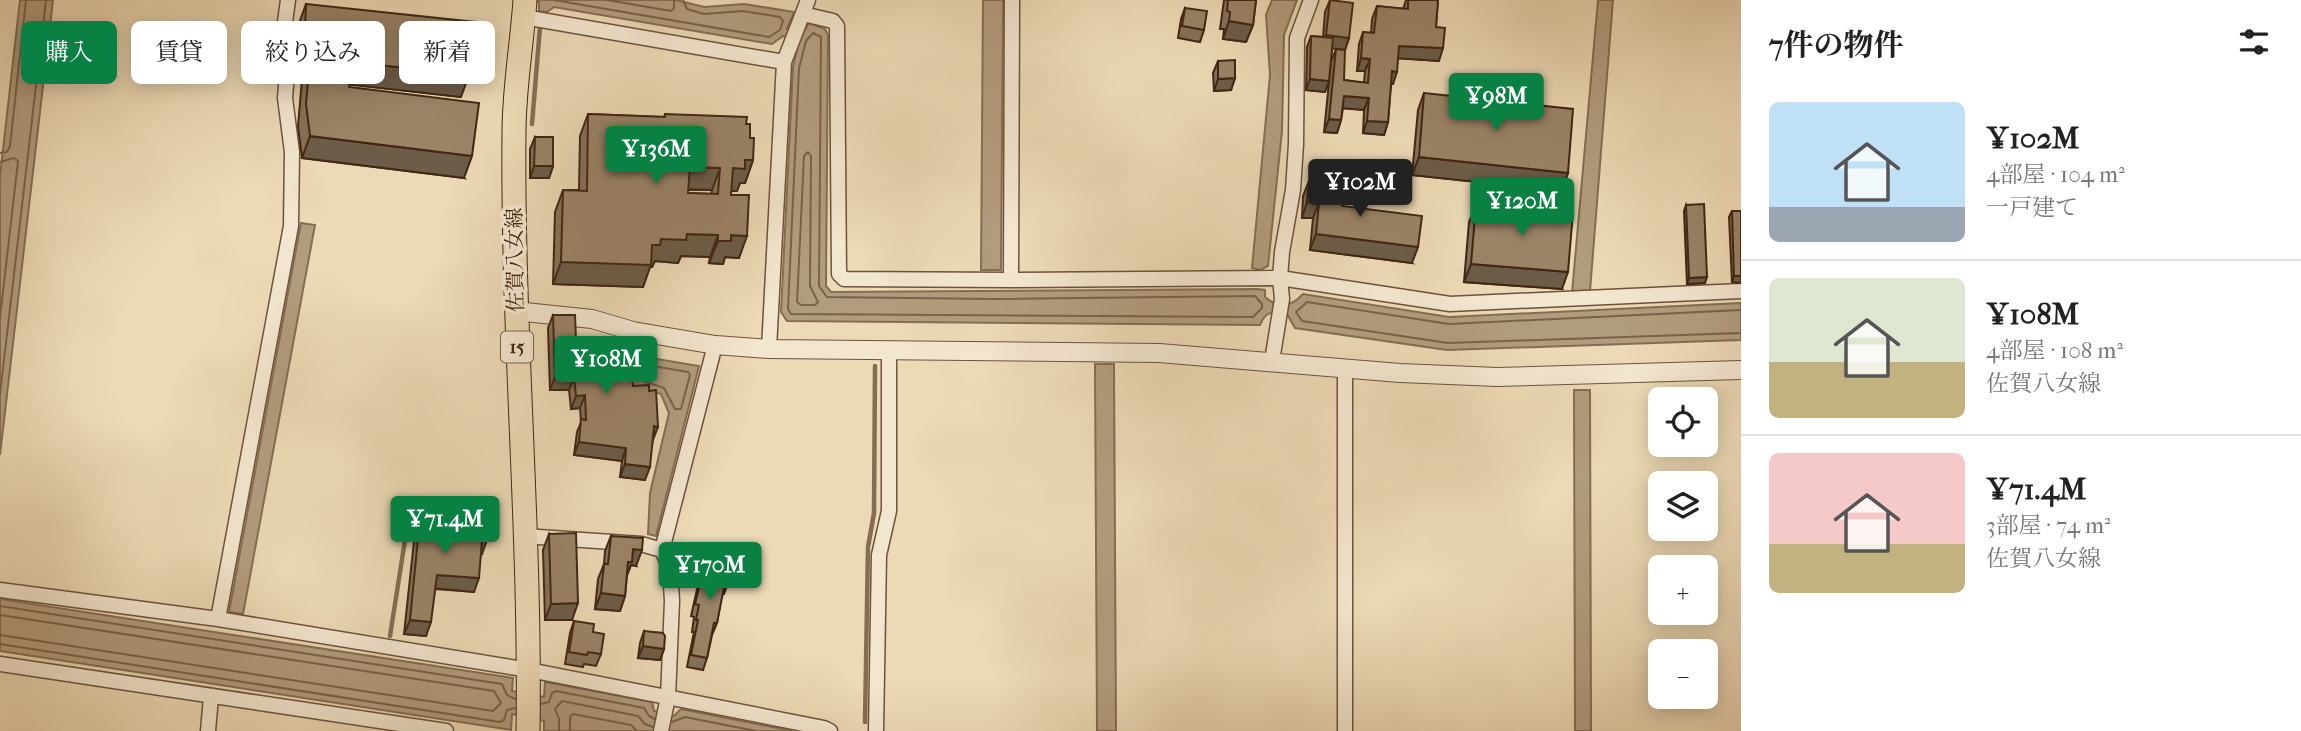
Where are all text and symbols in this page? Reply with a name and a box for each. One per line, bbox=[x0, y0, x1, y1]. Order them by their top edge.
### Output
chip: 購入 bbox=[21, 21, 117, 84]
chip: 賃貸 bbox=[131, 21, 227, 84]
chip: 絞り込み bbox=[241, 21, 385, 84]
chip: 新着 bbox=[399, 21, 495, 84]
icon: filters bbox=[2235, 23, 2273, 61]
text: 7件の物件 bbox=[1769, 28, 1903, 63]
pin: ¥98M bbox=[1455, 74, 1537, 133]
text: ¥98M bbox=[1465, 82, 1527, 109]
text: ¥102M bbox=[1986, 121, 2079, 156]
pin: ¥136M bbox=[607, 127, 705, 186]
icon: home bbox=[1825, 130, 1909, 214]
text: ¥136M bbox=[621, 135, 691, 162]
pin: ¥102M bbox=[1311, 160, 1409, 219]
text: 4部屋 · 104 m² bbox=[1986, 161, 2125, 188]
text: ¥102M bbox=[1324, 168, 1396, 195]
pin: ¥120M bbox=[1473, 178, 1571, 238]
text: ¥120M bbox=[1486, 187, 1558, 214]
text: 一戸建て bbox=[1986, 194, 2078, 221]
street label: 佐賀八女線 bbox=[502, 207, 528, 313]
text: ¥108M bbox=[1986, 297, 2079, 332]
icon: home bbox=[1825, 306, 1909, 390]
road number: 15 bbox=[501, 332, 533, 362]
pin: ¥108M bbox=[557, 336, 655, 396]
text: 4部屋 · 108 m² bbox=[1986, 337, 2123, 364]
text: ¥108M bbox=[570, 345, 642, 372]
text: 佐賀八女線 bbox=[1986, 370, 2101, 397]
map controls bbox=[1648, 387, 1718, 709]
button: locate bbox=[1648, 387, 1718, 457]
button: layers bbox=[1648, 471, 1718, 541]
text: ¥71.4M bbox=[1986, 472, 2086, 507]
icon: home bbox=[1825, 481, 1909, 565]
pin: ¥71.4M bbox=[388, 496, 502, 556]
text: ¥71.4M bbox=[407, 505, 483, 532]
text: 3部屋 · 74 m² bbox=[1986, 512, 2111, 539]
pin: ¥170M bbox=[661, 542, 759, 602]
text: 佐賀八女線 bbox=[1986, 545, 2101, 572]
text: ¥170M bbox=[675, 551, 745, 578]
button: + bbox=[1648, 555, 1718, 625]
button: − bbox=[1648, 639, 1718, 709]

